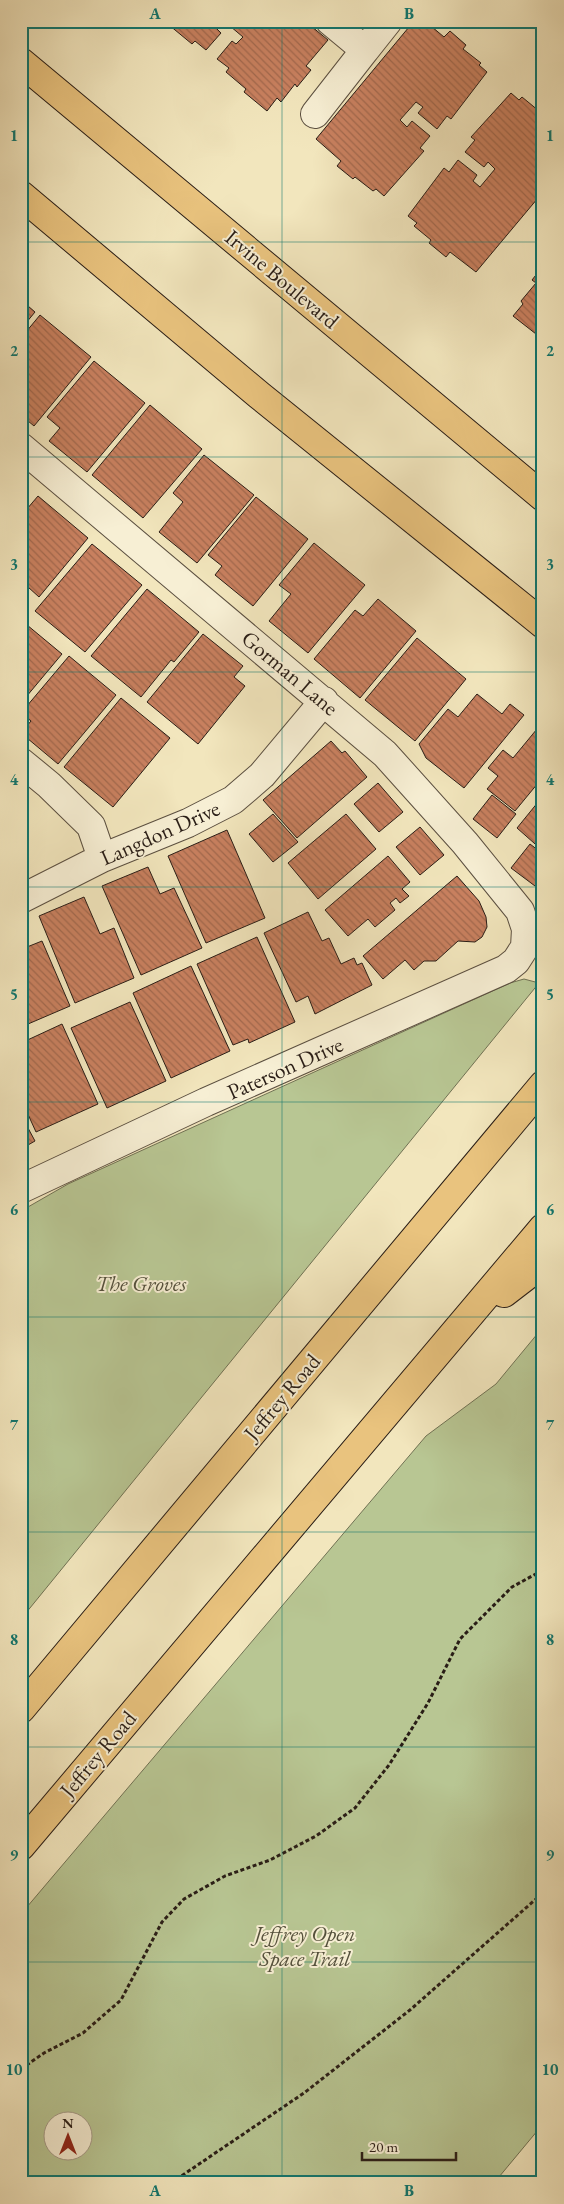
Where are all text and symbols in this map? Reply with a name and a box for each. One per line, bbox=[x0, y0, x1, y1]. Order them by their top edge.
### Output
text: A bbox=[148, 3, 161, 24]
text: B bbox=[404, 3, 414, 24]
text: 1 bbox=[10, 125, 18, 146]
text: 1 bbox=[546, 125, 554, 146]
street label: Irvine Boulevard bbox=[219, 223, 346, 336]
text: 2 bbox=[10, 340, 19, 361]
text: 2 bbox=[546, 340, 555, 361]
text: 3 bbox=[10, 554, 18, 575]
text: 3 bbox=[546, 554, 554, 575]
street label: Gorman Lane bbox=[235, 624, 345, 722]
text: 4 bbox=[10, 769, 19, 790]
text: 4 bbox=[546, 769, 555, 790]
street label: Langdon Drive bbox=[96, 794, 225, 872]
text: 5 bbox=[10, 984, 18, 1005]
text: 5 bbox=[546, 984, 554, 1005]
street label: Paterson Drive bbox=[223, 1029, 348, 1106]
text: 6 bbox=[10, 1199, 19, 1220]
text: 6 bbox=[546, 1199, 555, 1220]
park label: The Groves bbox=[96, 1269, 187, 1298]
street label: Jeffrey Road bbox=[236, 1347, 327, 1448]
text: 7 bbox=[10, 1414, 19, 1435]
text: 7 bbox=[546, 1414, 555, 1435]
text: 8 bbox=[10, 1629, 18, 1650]
text: 8 bbox=[546, 1629, 554, 1650]
street label: Jeffrey Road bbox=[52, 1704, 143, 1805]
text: 9 bbox=[10, 1844, 19, 1865]
text: 9 bbox=[546, 1844, 555, 1865]
park label: Jeffrey Open Space Trail bbox=[250, 1919, 355, 1973]
text: 10 bbox=[6, 2059, 23, 2080]
text: 10 bbox=[542, 2059, 559, 2080]
north arrow bbox=[42, 2112, 92, 2162]
text: N bbox=[62, 2114, 74, 2132]
scale bar bbox=[362, 2129, 455, 2161]
text: 20 m bbox=[369, 2137, 398, 2156]
text: A bbox=[148, 2180, 161, 2201]
text: B bbox=[404, 2180, 414, 2201]

